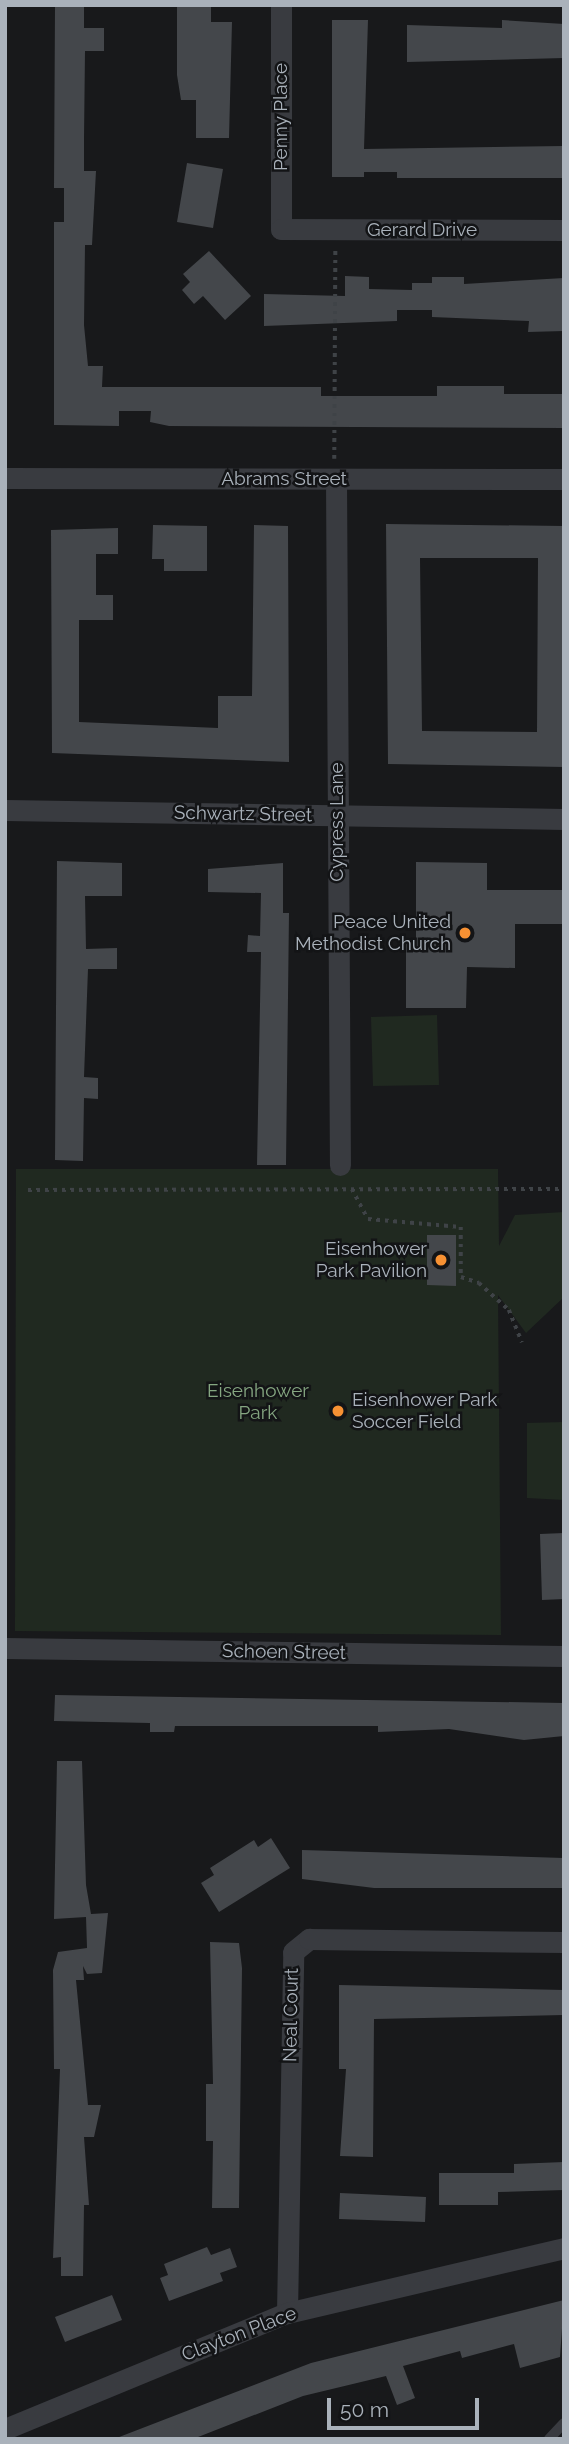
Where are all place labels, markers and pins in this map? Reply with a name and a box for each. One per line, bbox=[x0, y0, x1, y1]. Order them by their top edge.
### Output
place label: Peace United Methodist Church bbox=[295, 911, 451, 955]
marker: Peace United Methodist Church bbox=[457, 925, 473, 941]
place label: Eisenhower Park Pavilion bbox=[316, 1238, 427, 1282]
marker: Eisenhower Park Pavilion bbox=[433, 1252, 449, 1268]
place label: Eisenhower Park Soccer Field bbox=[352, 1389, 498, 1433]
marker: Eisenhower Park Soccer Field bbox=[330, 1403, 346, 1419]

